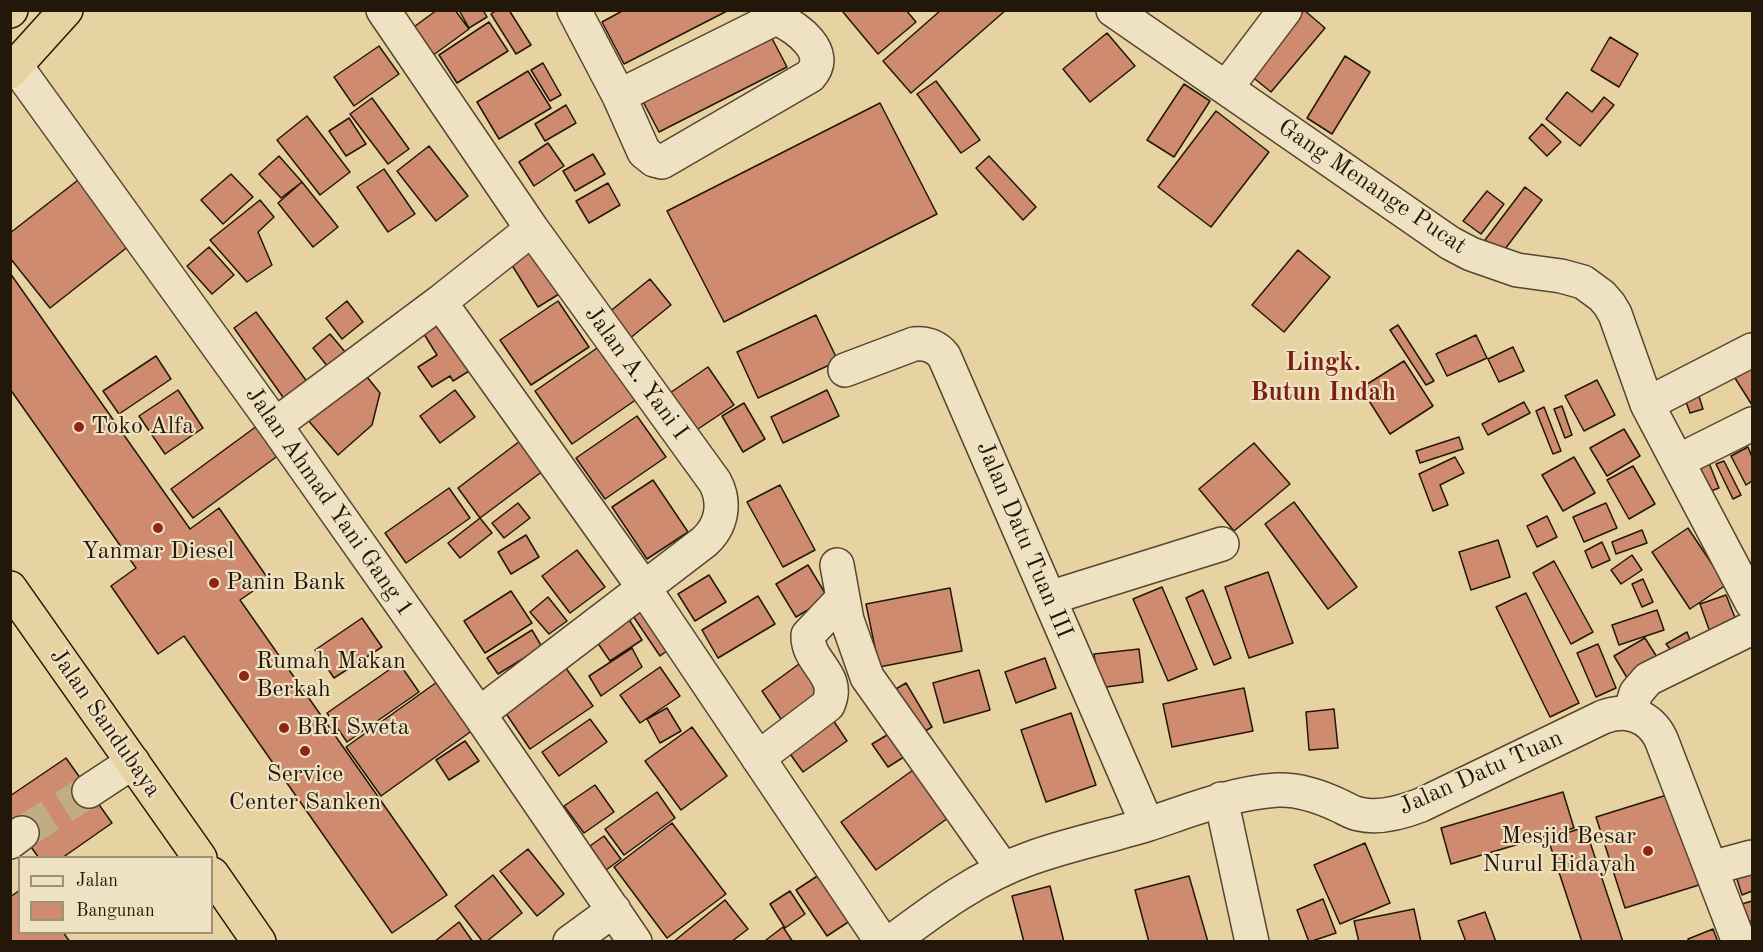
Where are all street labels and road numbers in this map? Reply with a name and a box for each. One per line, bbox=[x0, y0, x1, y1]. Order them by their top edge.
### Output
street label: Gang Menange Pucat bbox=[1272, 113, 1472, 261]
street label: Jalan A. Yani I bbox=[578, 301, 694, 445]
street label: Jalan Ahmad Yani Gang 1 bbox=[239, 382, 419, 622]
street label: Jalan Datu Tuan III bbox=[969, 437, 1079, 643]
street label: Jalan Sandubaya bbox=[43, 643, 167, 803]
street label: Jalan Datu Tuan bbox=[1395, 724, 1567, 822]

